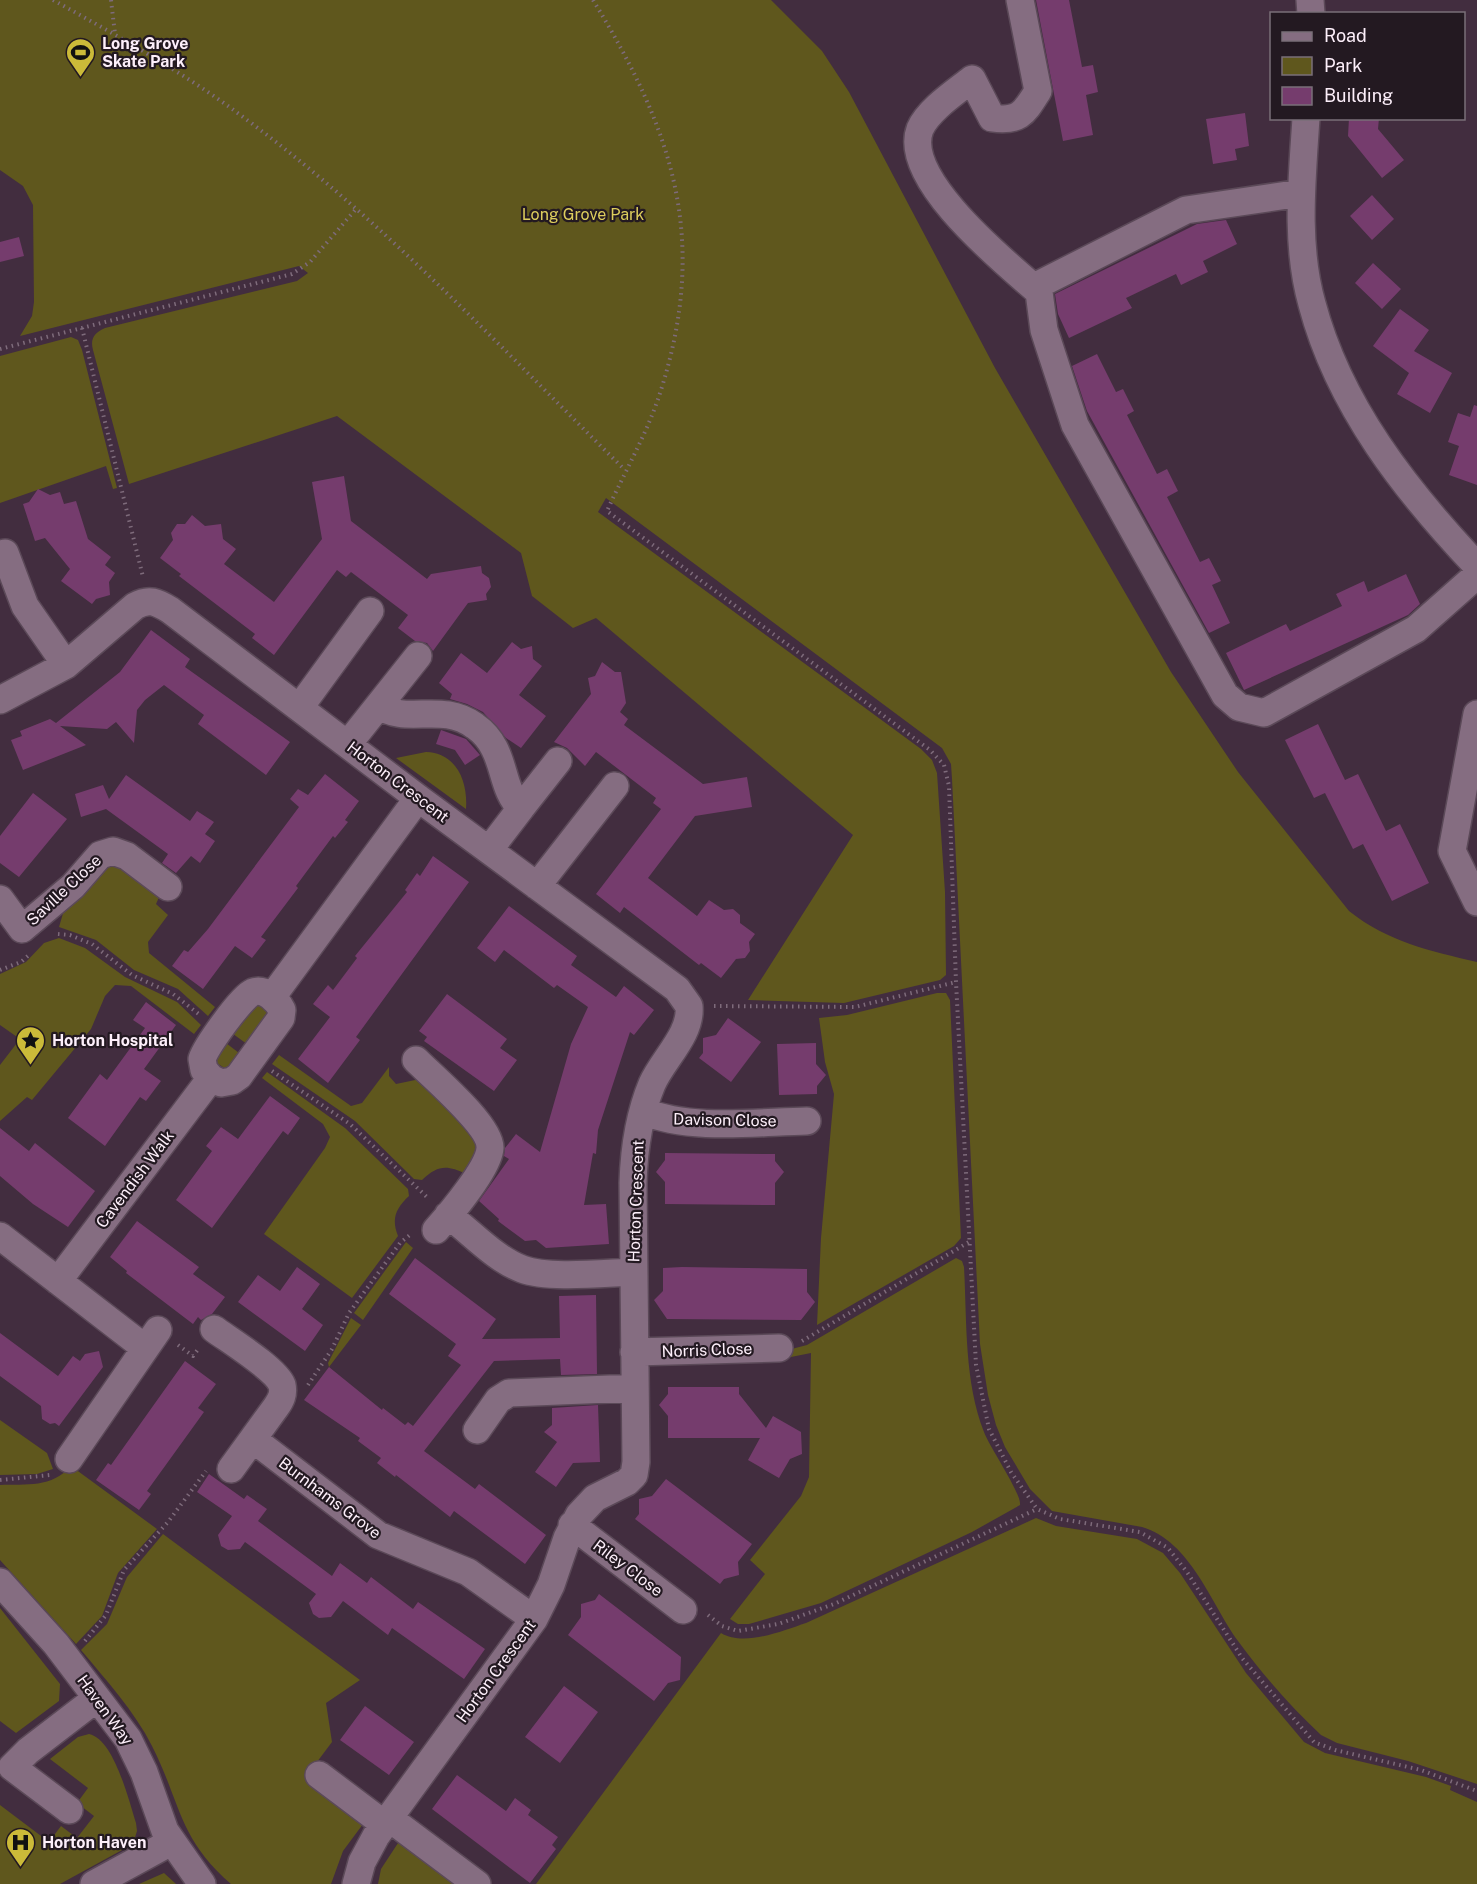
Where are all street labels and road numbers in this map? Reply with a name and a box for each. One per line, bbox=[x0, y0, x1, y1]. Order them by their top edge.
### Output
street label: Horton Crescent bbox=[343, 738, 453, 826]
street label: Saville Close bbox=[23, 851, 105, 929]
street label: Davison Close bbox=[673, 1110, 777, 1130]
street label: Cavendish Walk bbox=[92, 1126, 178, 1232]
street label: Horton Crescent bbox=[624, 1139, 648, 1263]
street label: Norris Close bbox=[661, 1339, 753, 1361]
street label: Burnhams Grove bbox=[275, 1453, 385, 1543]
street label: Riley Close bbox=[589, 1536, 667, 1600]
street label: Horton Crescent bbox=[452, 1616, 540, 1726]
street label: Haven Way bbox=[73, 1671, 137, 1749]

